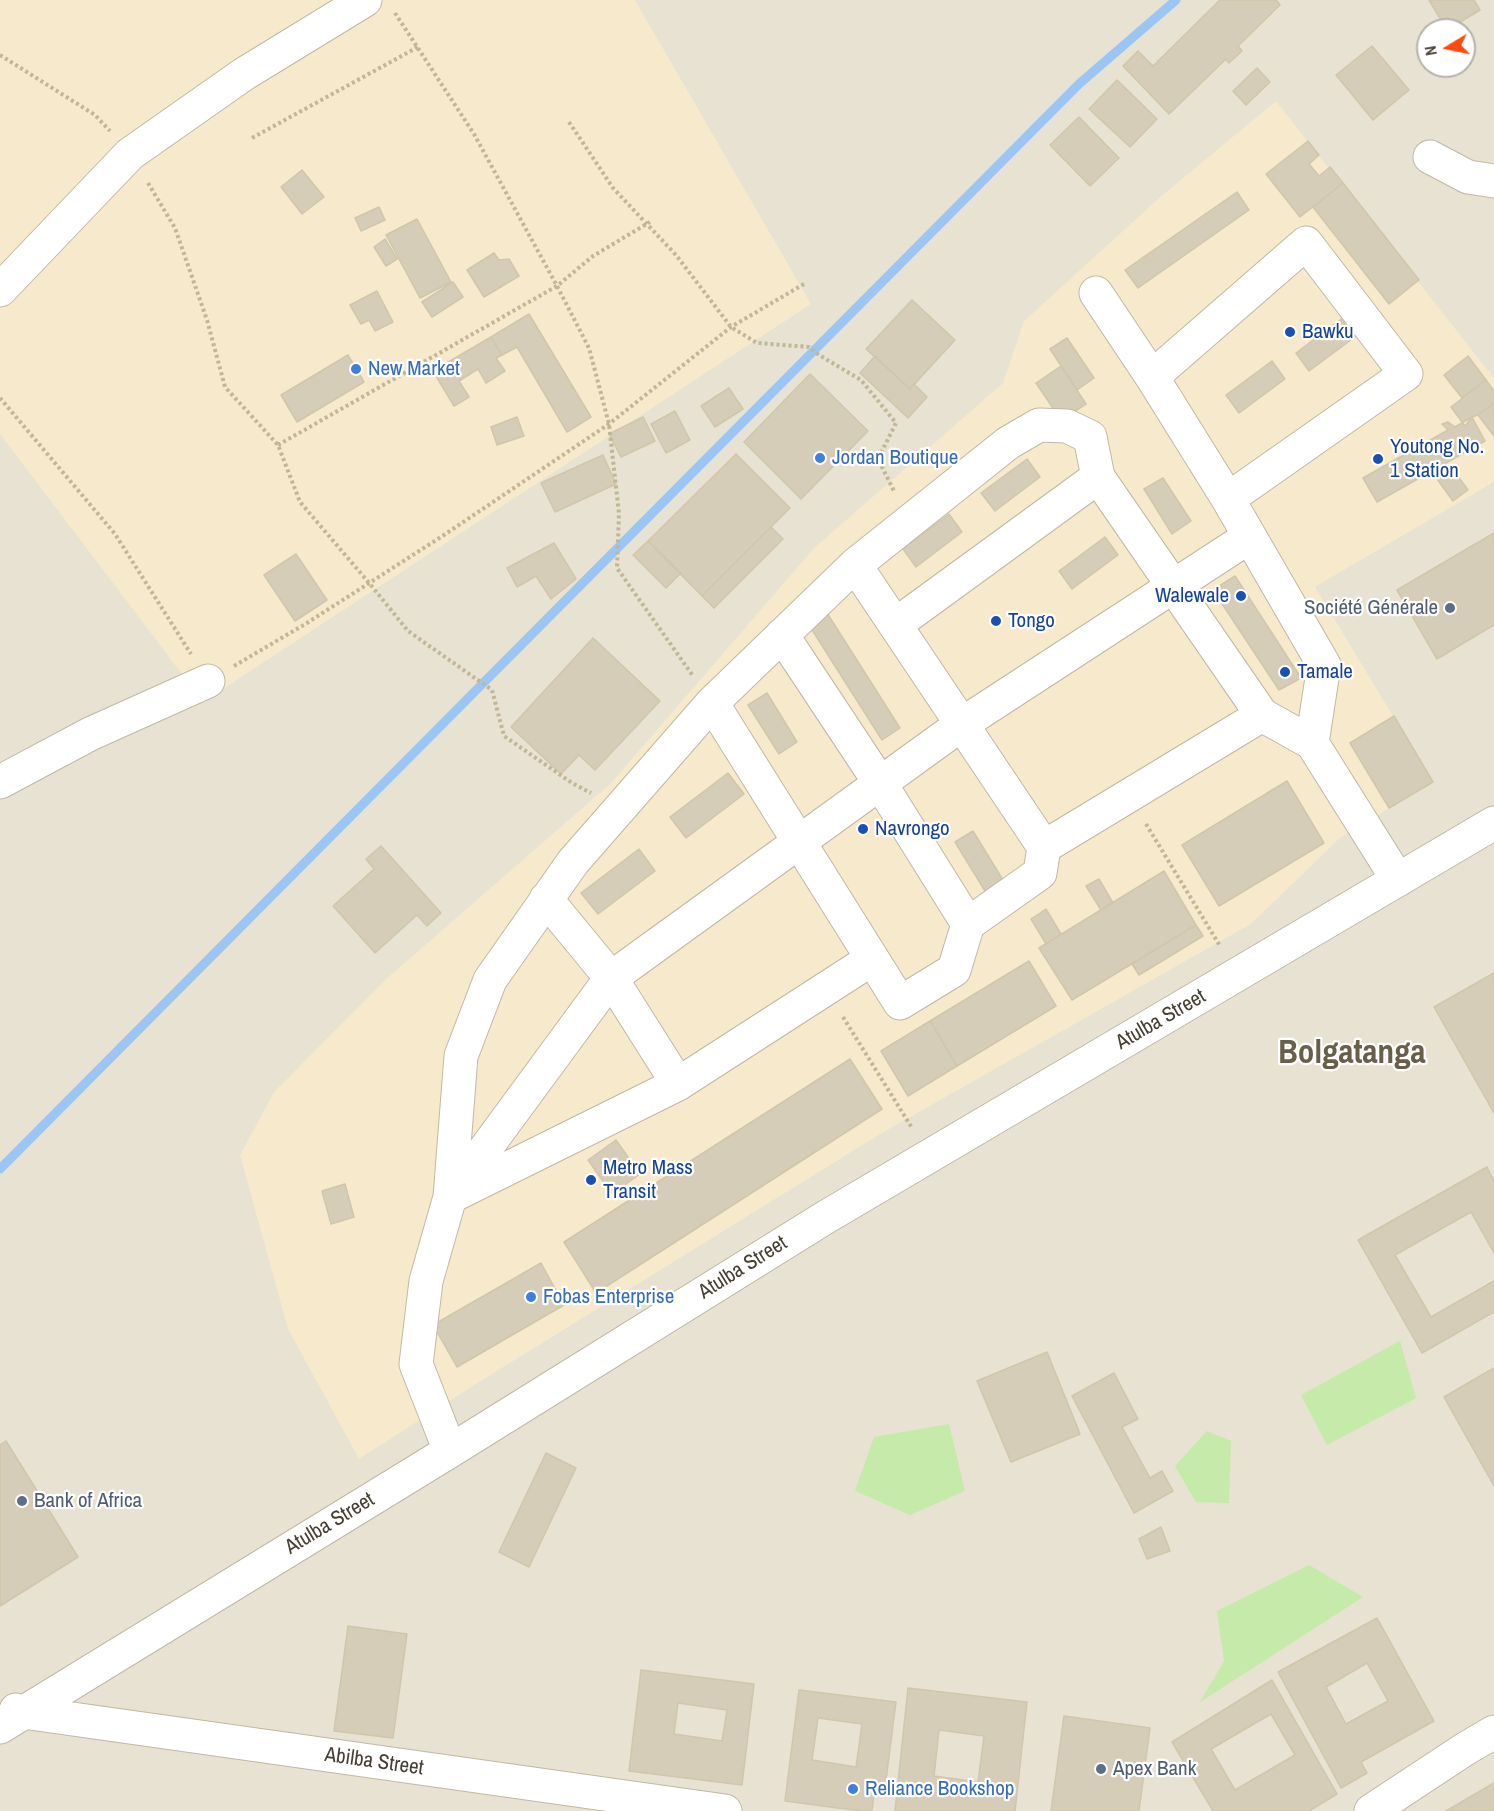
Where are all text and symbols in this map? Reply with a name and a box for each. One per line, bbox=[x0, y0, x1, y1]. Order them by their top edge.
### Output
north arrow bbox=[1416, 18, 1476, 78]
text: N bbox=[1419, 44, 1442, 57]
place label: Bawku bbox=[1302, 319, 1354, 345]
marker: Bawku bbox=[1283, 325, 1297, 339]
place label: New Market bbox=[368, 356, 460, 382]
marker: New Market bbox=[349, 362, 363, 376]
place label: Youtong No. 1 Station bbox=[1390, 434, 1484, 484]
place label: Jordan Boutique bbox=[832, 445, 958, 471]
marker: Jordan Boutique bbox=[813, 451, 827, 465]
marker: Youtong No. 1 Station bbox=[1371, 452, 1385, 466]
place label: Walewale bbox=[1155, 583, 1229, 609]
marker: Walewale bbox=[1234, 589, 1248, 603]
place label: Société Générale bbox=[1304, 595, 1438, 621]
marker: Société Générale bbox=[1443, 601, 1457, 615]
place label: Tongo bbox=[1008, 608, 1055, 634]
marker: Tongo bbox=[989, 614, 1003, 628]
place label: Tamale bbox=[1297, 659, 1353, 685]
marker: Tamale bbox=[1278, 665, 1292, 679]
place label: Navrongo bbox=[875, 816, 950, 842]
marker: Navrongo bbox=[856, 822, 870, 836]
street label: Atulba Street bbox=[1112, 984, 1210, 1056]
district label: Bolgatanga bbox=[1278, 1034, 1426, 1074]
place label: Metro Mass Transit bbox=[603, 1155, 693, 1205]
marker: Metro Mass Transit bbox=[584, 1173, 598, 1187]
street label: Atulba Street bbox=[694, 1231, 792, 1305]
place label: Fobas Enterprise bbox=[543, 1284, 674, 1310]
marker: Fobas Enterprise bbox=[524, 1290, 538, 1304]
place label: Bank of Africa bbox=[34, 1488, 142, 1514]
street label: Atulba Street bbox=[281, 1488, 379, 1560]
marker: Bank of Africa bbox=[15, 1494, 29, 1508]
street label: Abilba Street bbox=[323, 1743, 425, 1781]
place label: Apex Bank bbox=[1113, 1756, 1196, 1782]
marker: Apex Bank bbox=[1094, 1762, 1108, 1776]
place label: Reliance Bookshop bbox=[865, 1776, 1014, 1802]
marker: Reliance Bookshop bbox=[846, 1782, 860, 1796]

